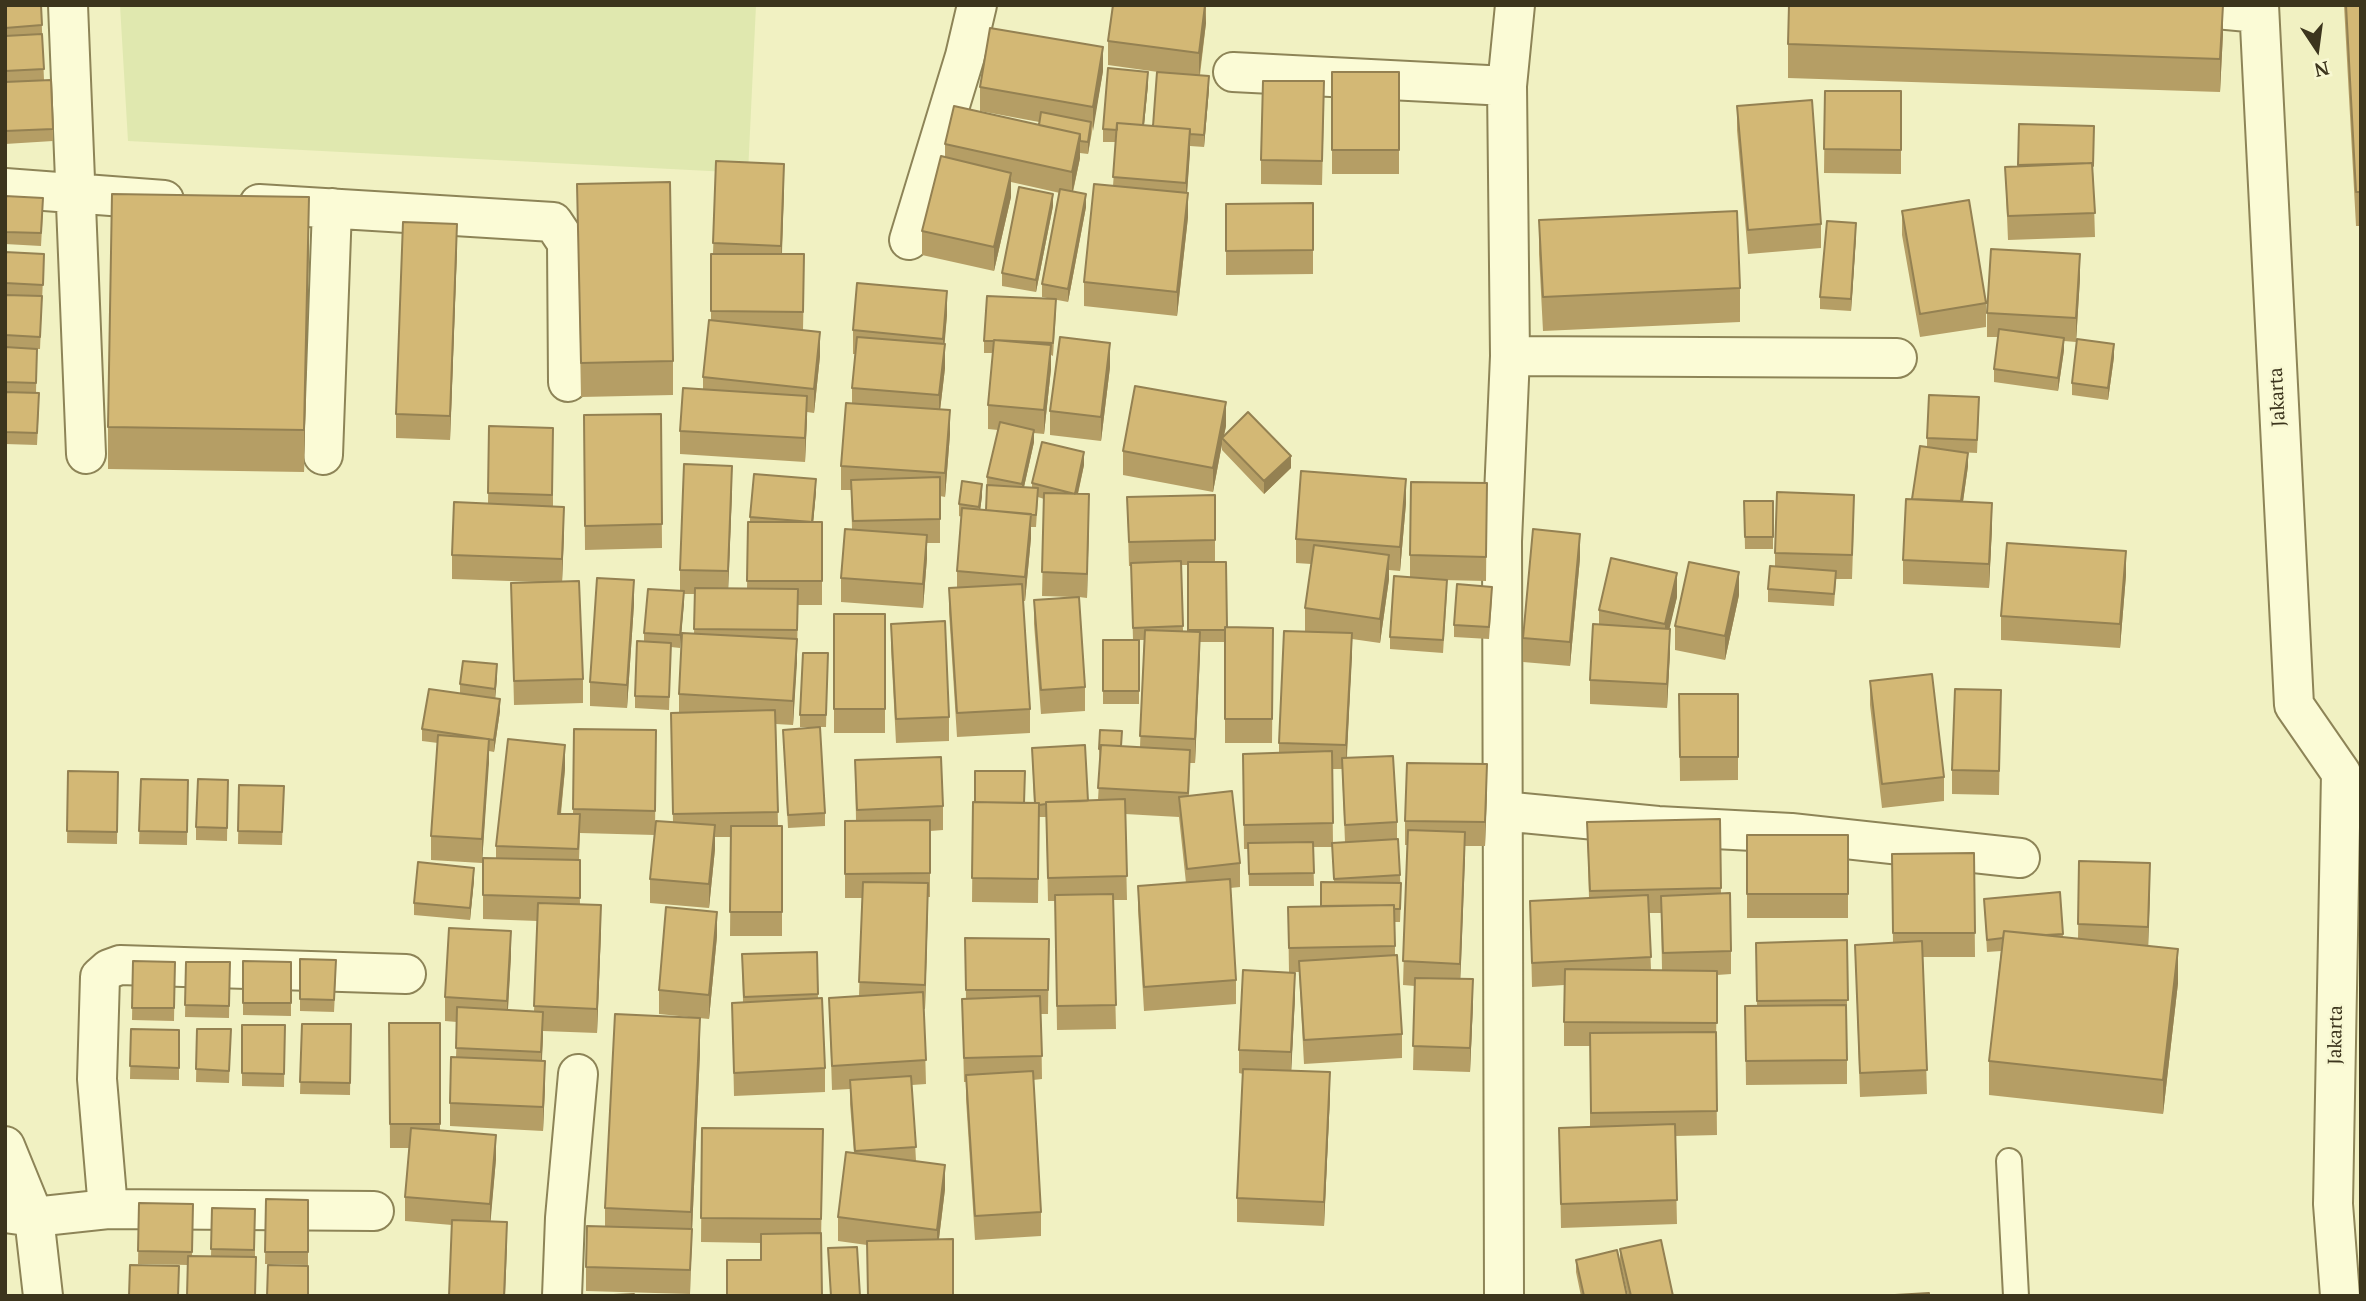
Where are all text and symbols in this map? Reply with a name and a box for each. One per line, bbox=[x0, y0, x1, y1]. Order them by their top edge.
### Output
north arrow bbox=[2282, 14, 2352, 84]
text: N bbox=[2312, 56, 2332, 84]
street label: Jakarta bbox=[2265, 367, 2291, 427]
street label: Jakarta bbox=[2324, 1005, 2348, 1065]

